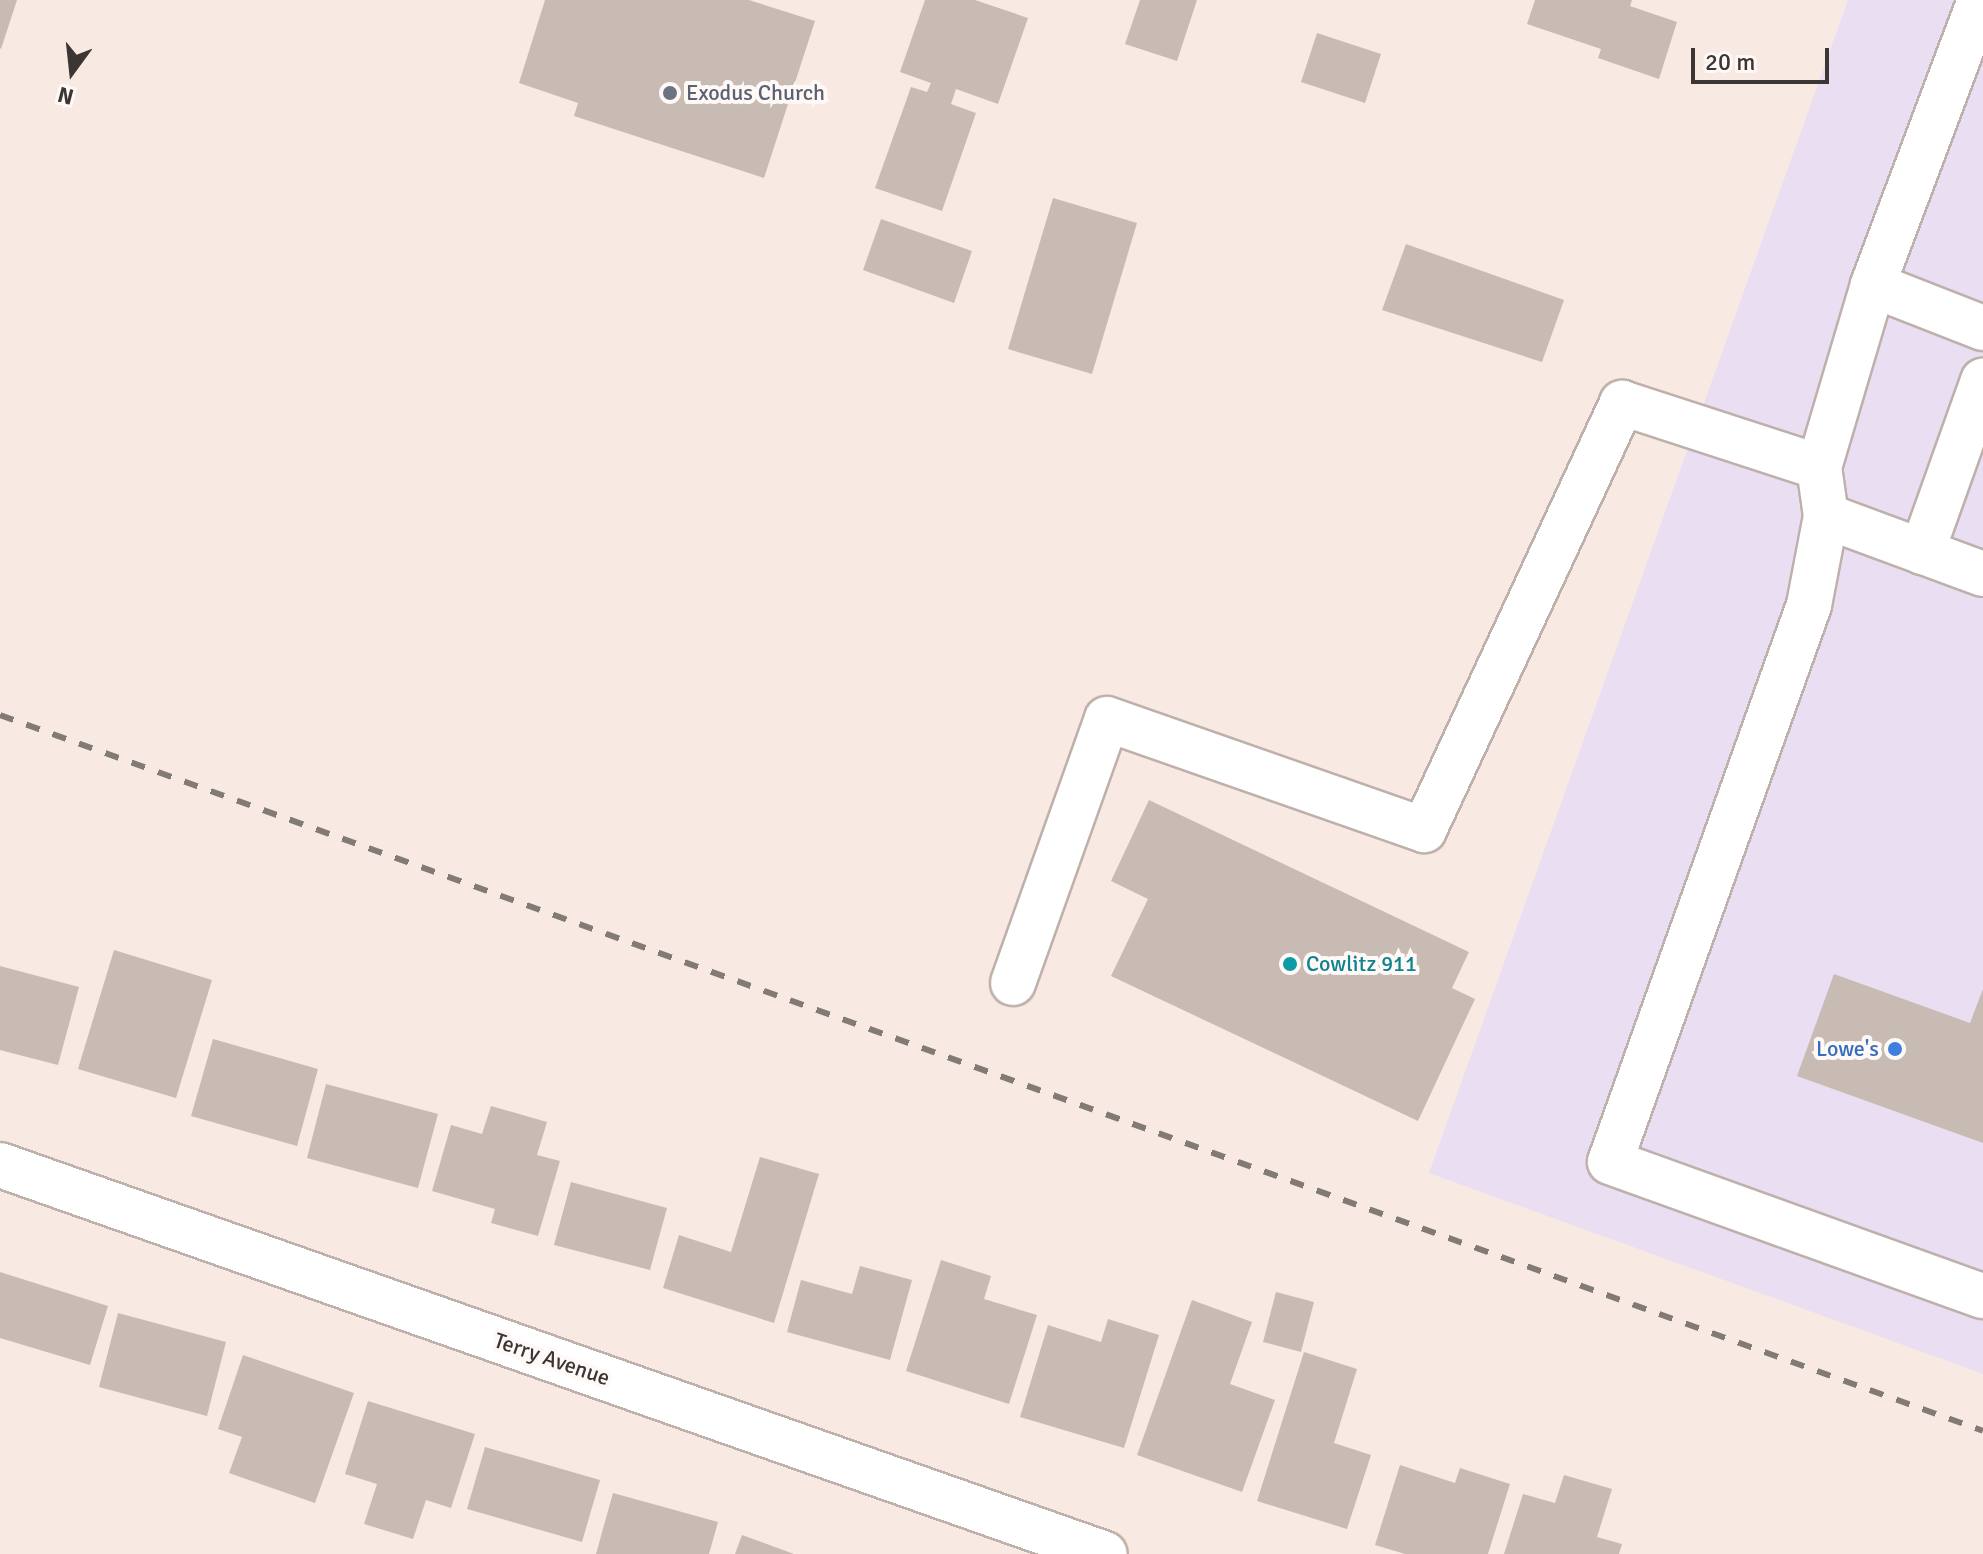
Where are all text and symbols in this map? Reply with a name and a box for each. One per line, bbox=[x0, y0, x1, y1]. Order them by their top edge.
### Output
north arrow bbox=[32, 32, 112, 112]
scale bar bbox=[1695, 32, 1833, 82]
text: 20 m bbox=[1705, 47, 1755, 77]
place label: Exodus Church bbox=[686, 80, 825, 106]
text: N bbox=[55, 81, 77, 111]
marker: Exodus Church bbox=[661, 84, 679, 102]
place label: Cowlitz 911 bbox=[1306, 951, 1417, 977]
marker: Cowlitz 911 bbox=[1281, 955, 1299, 973]
place label: Lowe's bbox=[1816, 1036, 1879, 1062]
marker: Lowe's bbox=[1886, 1040, 1904, 1058]
street label: Terry Avenue bbox=[491, 1327, 613, 1391]

